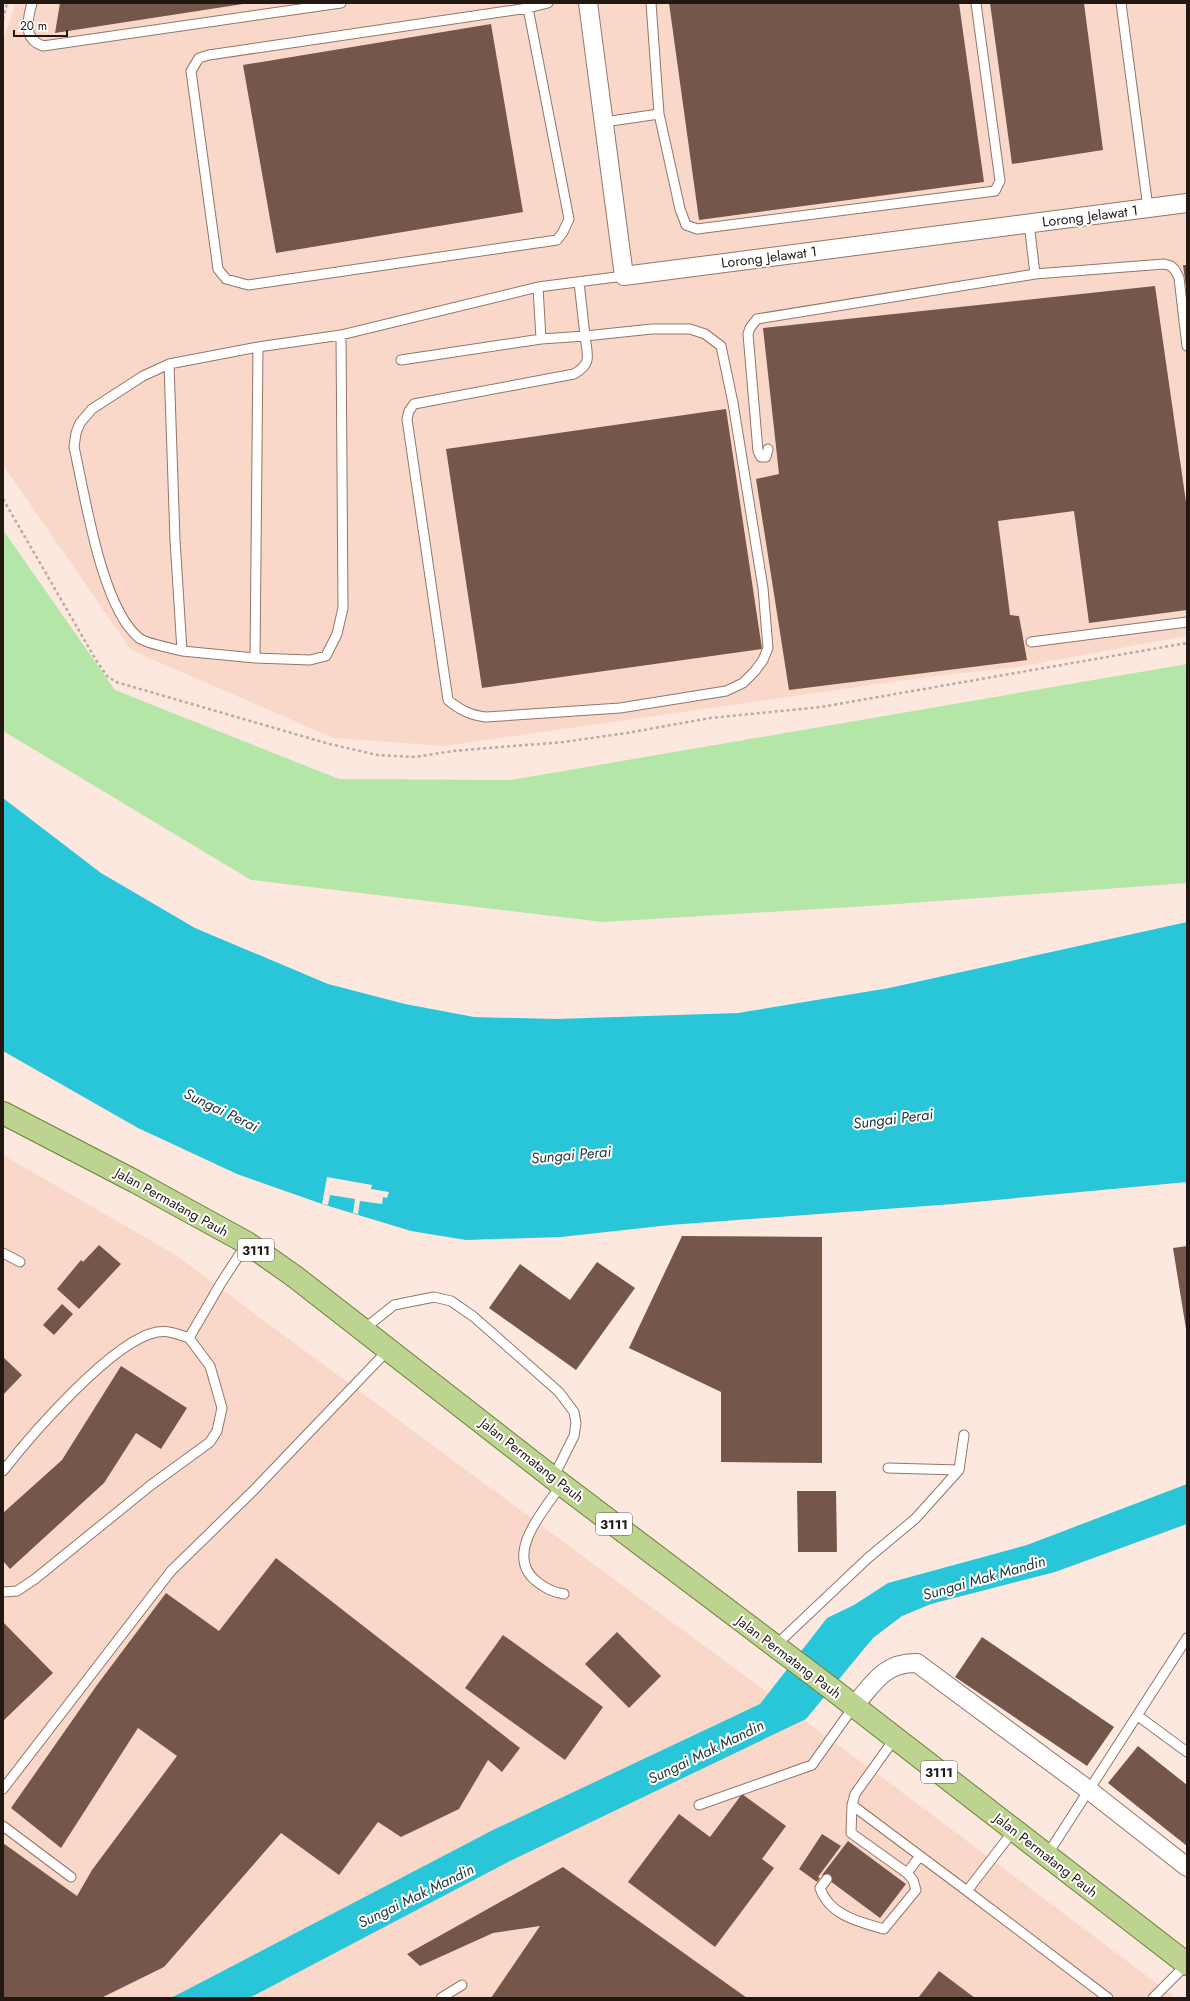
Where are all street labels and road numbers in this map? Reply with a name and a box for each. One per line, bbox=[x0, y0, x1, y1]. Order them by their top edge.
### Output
street label: Lorong Jelawat 1 bbox=[1041, 200, 1139, 232]
street label: Lorong Jelawat 1 bbox=[720, 241, 818, 273]
street label: Jalan Permatang Pauh bbox=[110, 1162, 232, 1241]
road number: 3111 bbox=[238, 1239, 274, 1261]
street label: Jalan Permatang Pauh bbox=[474, 1412, 588, 1507]
road number: 3111 bbox=[596, 1513, 632, 1535]
street label: Jalan Permatang Pauh bbox=[731, 1610, 846, 1703]
road number: 3111 bbox=[921, 1761, 957, 1783]
street label: Jalan Permatang Pauh bbox=[988, 1807, 1102, 1902]

